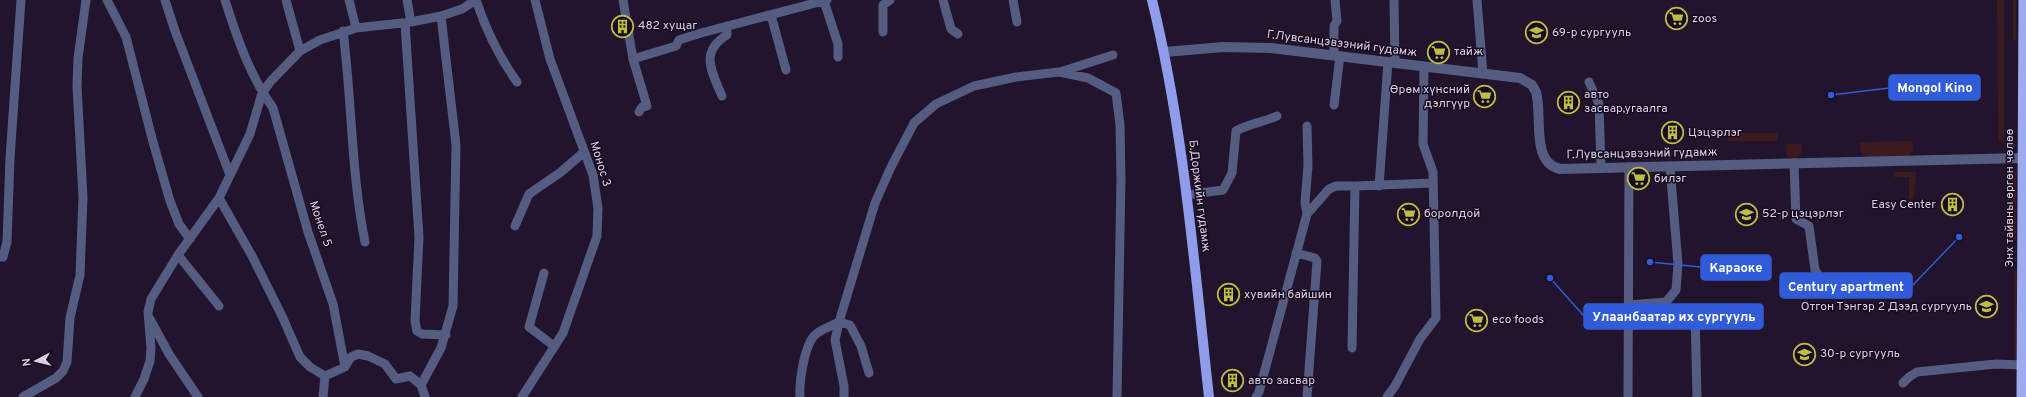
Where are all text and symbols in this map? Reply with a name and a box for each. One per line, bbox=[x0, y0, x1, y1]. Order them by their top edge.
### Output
supermarket icon: zoos bbox=[1664, 6, 1690, 32]
place label: zoos bbox=[1692, 11, 1717, 27]
building icon: 482 хущаг bbox=[609, 13, 635, 39]
place label: 482 хущаг bbox=[638, 18, 697, 34]
school or university icon: 69-р сургууль bbox=[1524, 20, 1550, 46]
place label: 69-р сургууль bbox=[1552, 25, 1631, 41]
street label: Г.Лувсанцэвээний гудамж bbox=[1266, 27, 1418, 61]
supermarket icon: тайж bbox=[1426, 39, 1452, 65]
place label: тайж bbox=[1454, 44, 1483, 60]
callout: Mongol Kino bbox=[1889, 75, 1980, 100]
text: Mongol Kino bbox=[1897, 81, 1973, 97]
place label: Өрөм хүнсний дэлгүүр bbox=[1390, 82, 1470, 112]
supermarket icon: Өрөм хүнсний дэлгүүр bbox=[1472, 84, 1498, 110]
place label: авто засвар,угаалга bbox=[1584, 87, 1668, 117]
building icon: авто засвар,угаалга bbox=[1556, 89, 1582, 115]
building icon: Цэцэрлэг bbox=[1659, 120, 1685, 146]
place label: Цэцэрлэг bbox=[1688, 125, 1742, 141]
street label: Энх тайвны өргөн чөлөө bbox=[2002, 128, 2018, 268]
street label: Монос 3 bbox=[586, 139, 614, 189]
street label: Б.Доржийн гудамж bbox=[1184, 139, 1214, 253]
street label: Г.Лувсанцэвээний гудамж bbox=[1566, 145, 1718, 163]
supermarket icon: билэг bbox=[1626, 166, 1652, 192]
place label: билэг bbox=[1654, 171, 1686, 187]
building icon: Easy Center bbox=[1939, 192, 1965, 218]
place label: Easy Center bbox=[1871, 197, 1936, 213]
street label: Монел 5 bbox=[305, 199, 335, 249]
supermarket icon: боролдой bbox=[1396, 201, 1422, 227]
school or university icon: 52-р цэцэрлэг bbox=[1734, 201, 1760, 227]
place label: боролдой bbox=[1424, 206, 1480, 222]
place label: 52-р цэцэрлэг bbox=[1762, 206, 1844, 222]
callout: Караоке bbox=[1701, 255, 1771, 280]
text: Караоке bbox=[1709, 261, 1763, 277]
callout: Century apartment bbox=[1780, 273, 1912, 298]
text: Century apartment bbox=[1788, 280, 1904, 296]
building icon: хувийн байшин bbox=[1215, 282, 1241, 308]
place label: хувийн байшин bbox=[1244, 287, 1332, 303]
school or university icon: Отгон Тэнгэр 2 Дээд сургууль bbox=[1974, 294, 2000, 320]
place label: Отгон Тэнгэр 2 Дээд сургууль bbox=[1801, 299, 1972, 315]
callout: Улаанбаатар их сургууль bbox=[1584, 304, 1763, 329]
supermarket icon: eco foods bbox=[1464, 307, 1490, 333]
text: Улаанбаатар их сургууль bbox=[1592, 310, 1756, 326]
place label: eco foods bbox=[1492, 312, 1544, 328]
north arrow bbox=[16, 341, 56, 381]
school or university icon: 30-р сургууль bbox=[1791, 341, 1817, 367]
place label: 30-р сургууль bbox=[1820, 346, 1900, 362]
text: N bbox=[20, 357, 34, 367]
building icon: авто засвар bbox=[1220, 368, 1246, 394]
place label: авто засвар bbox=[1248, 373, 1315, 389]

